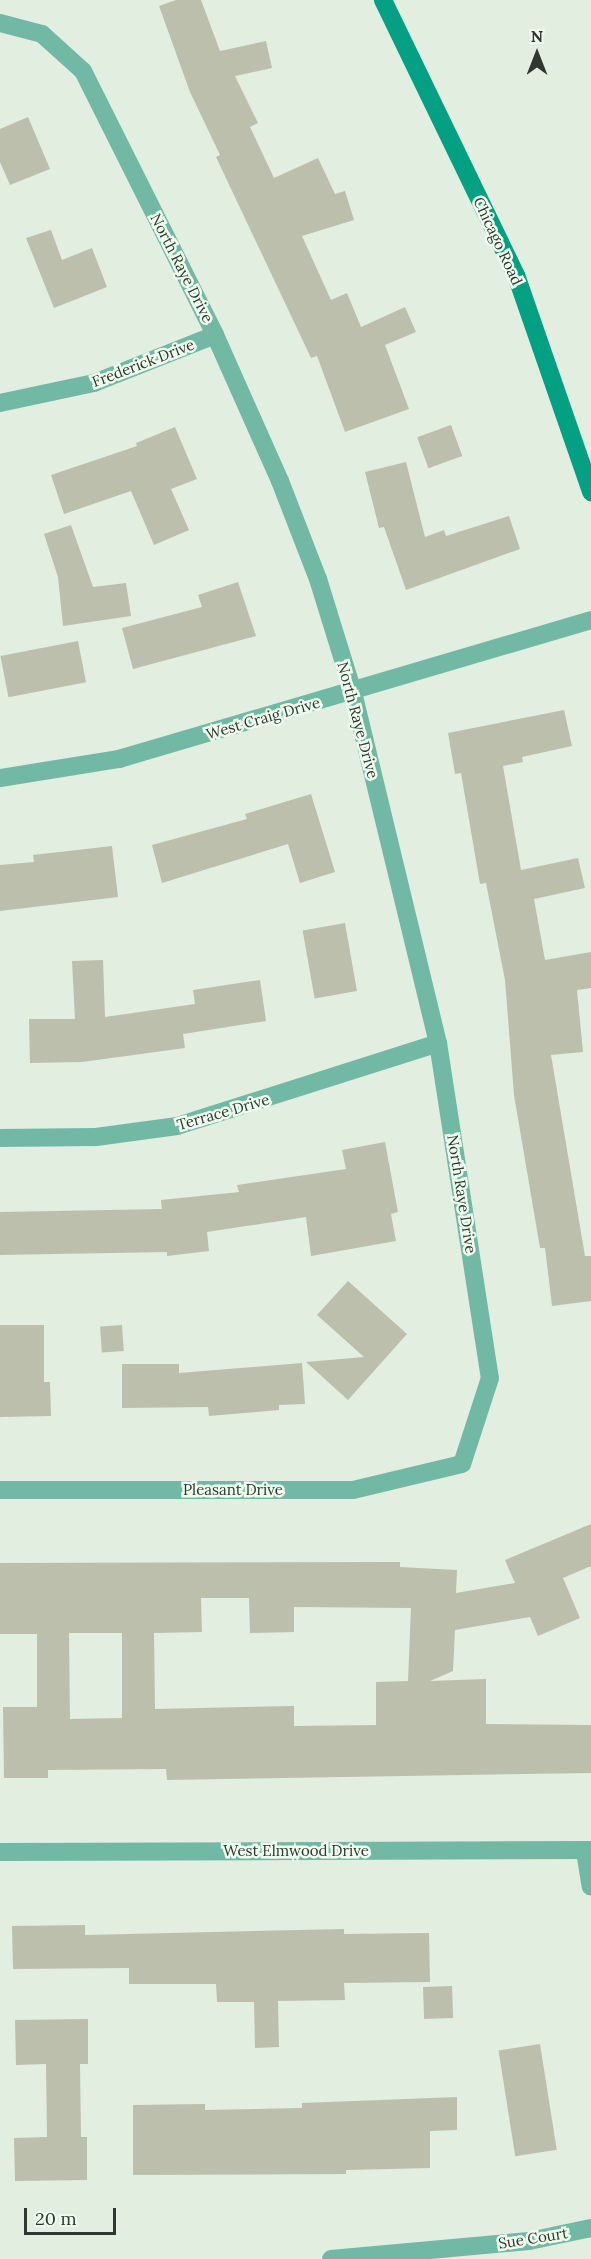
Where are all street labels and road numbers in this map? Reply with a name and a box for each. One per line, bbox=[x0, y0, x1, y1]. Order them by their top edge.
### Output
street label: Chicago Road bbox=[470, 194, 526, 288]
street label: North Raye Drive bbox=[147, 211, 217, 325]
street label: Frederick Drive bbox=[89, 335, 197, 391]
street label: North Raye Drive bbox=[334, 660, 382, 780]
street label: West Craig Drive bbox=[204, 693, 322, 743]
street label: Terrace Drive bbox=[175, 1090, 271, 1134]
street label: North Raye Drive bbox=[444, 1133, 480, 1255]
street label: Pleasant Drive bbox=[183, 1481, 283, 1499]
street label: West Elmwood Drive bbox=[223, 1842, 369, 1860]
street label: Sue Court bbox=[497, 2224, 569, 2252]

